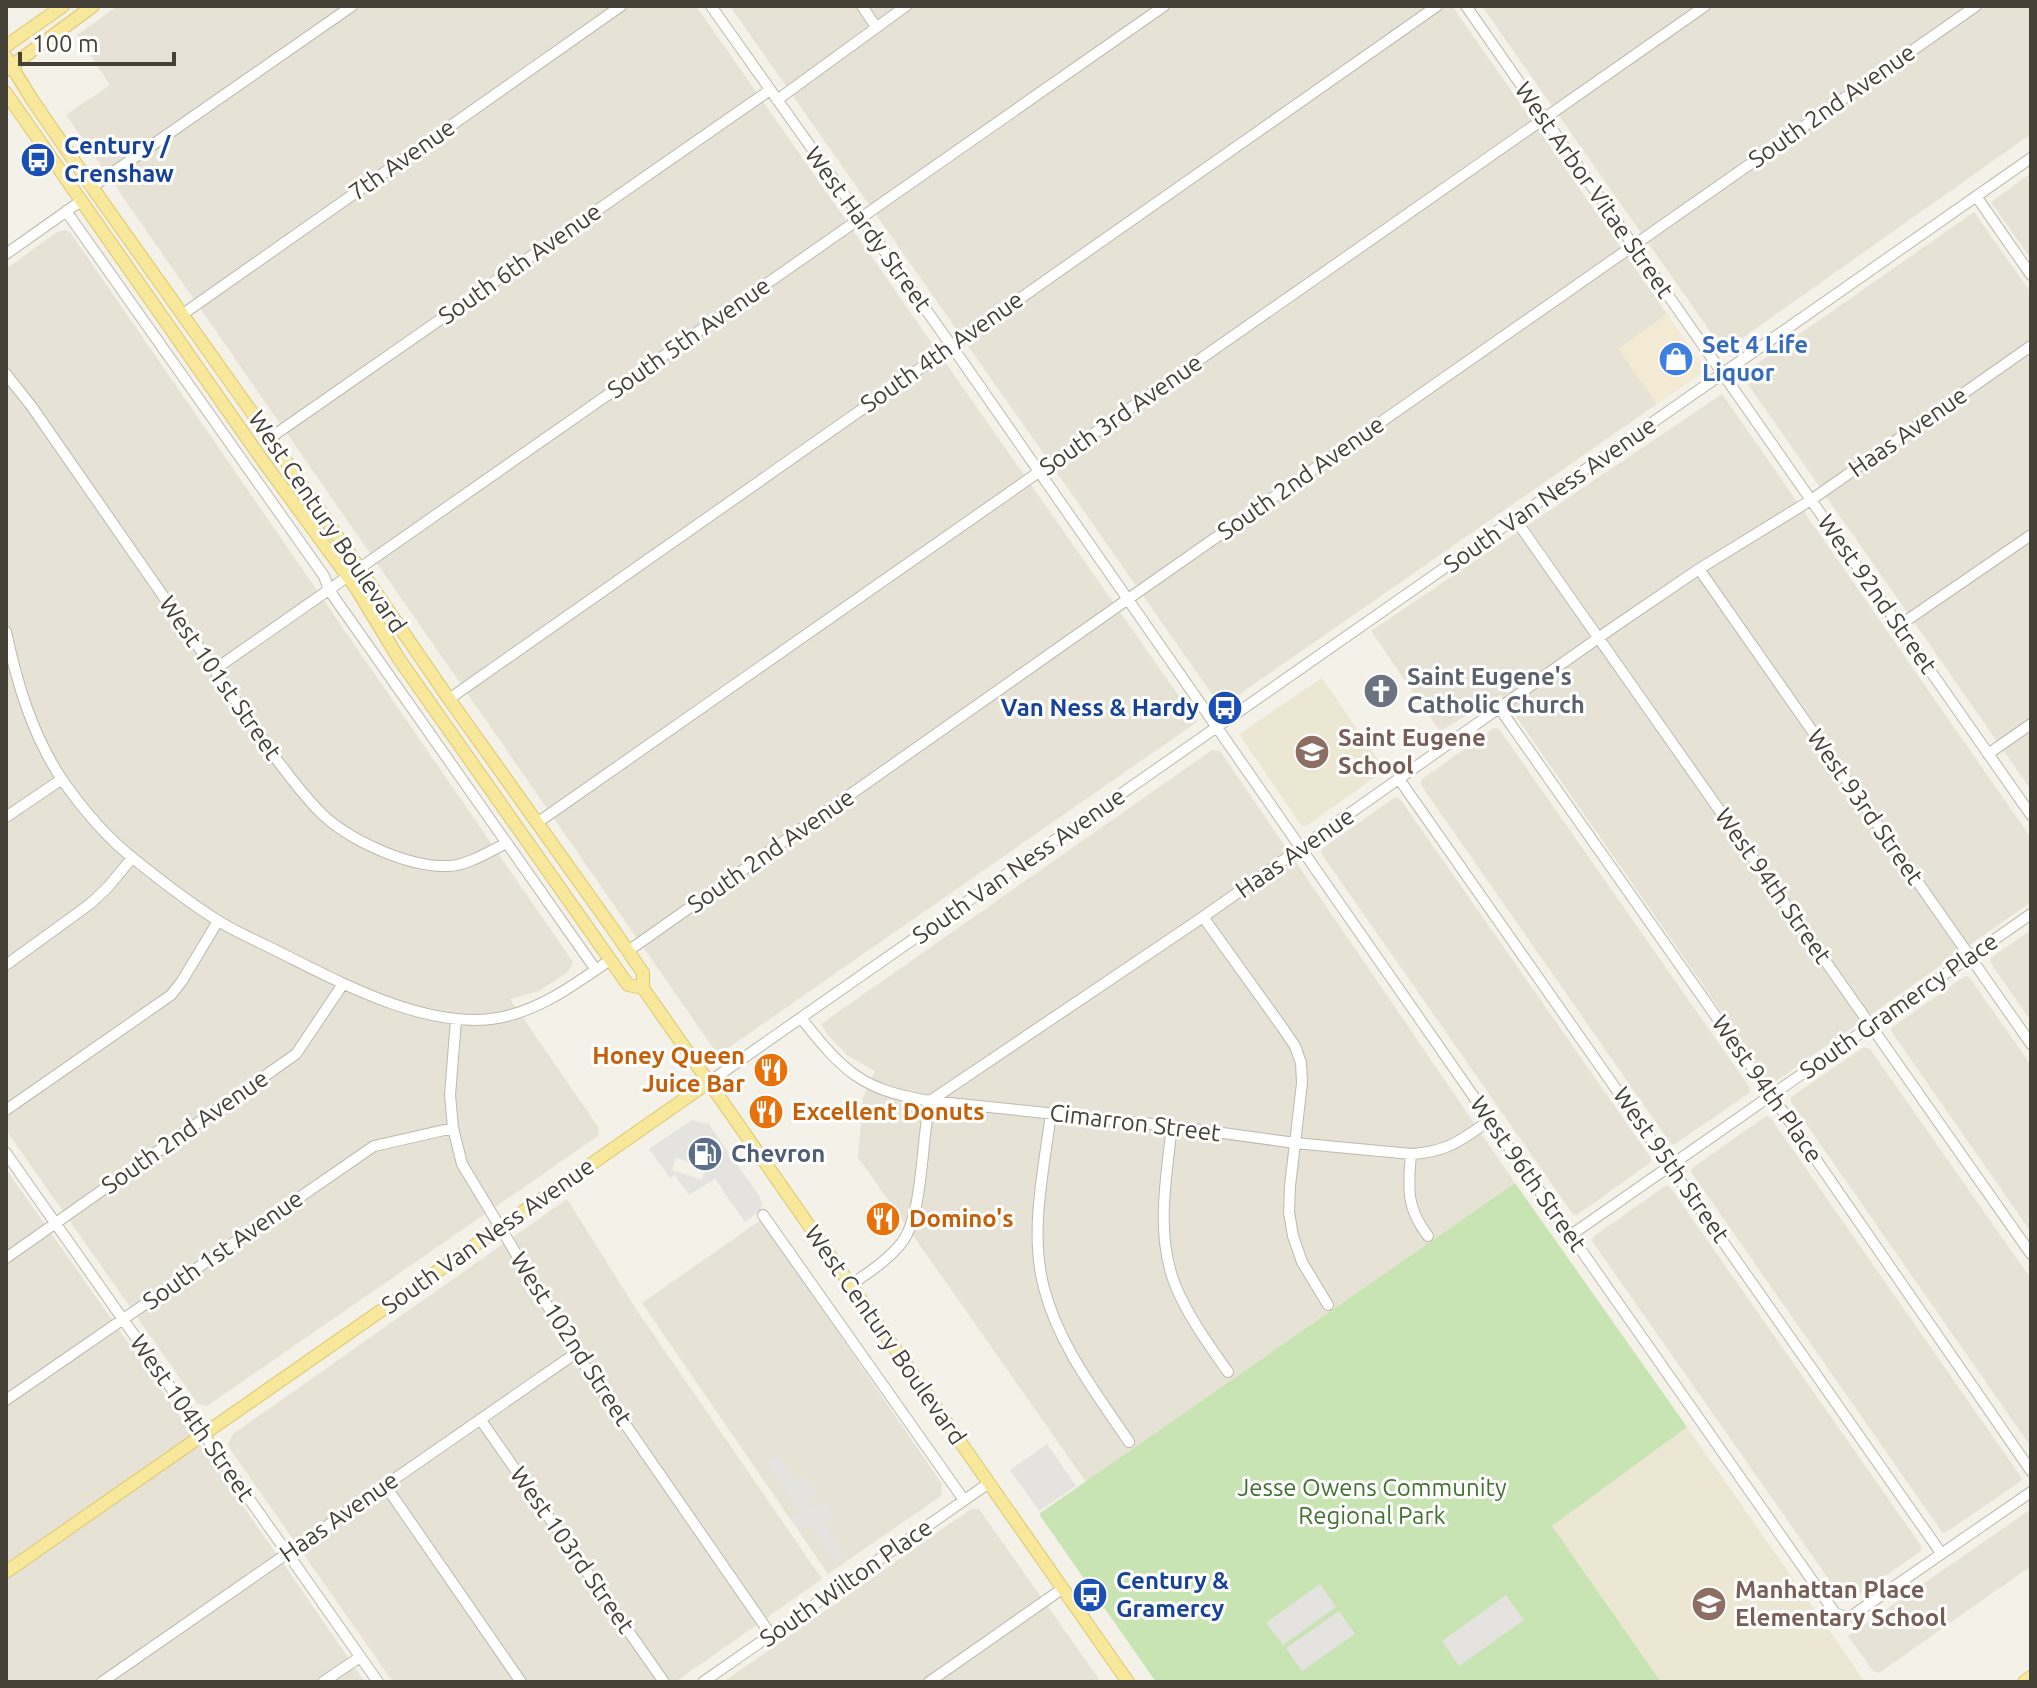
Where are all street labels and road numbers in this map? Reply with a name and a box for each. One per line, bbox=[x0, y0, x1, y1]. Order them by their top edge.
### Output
street label: South 2nd Avenue bbox=[1743, 38, 1920, 173]
street label: West Arbor Vitae Street bbox=[1510, 77, 1680, 303]
street label: 7th Avenue bbox=[344, 113, 460, 206]
street label: West Hardy Street bbox=[800, 141, 937, 317]
street label: South 6th Avenue bbox=[433, 197, 606, 330]
street label: South 5th Avenue bbox=[602, 271, 775, 404]
street label: South 4th Avenue bbox=[855, 285, 1028, 418]
street label: South 3rd Avenue bbox=[1034, 348, 1207, 481]
street label: Haas Avenue bbox=[1843, 381, 1972, 482]
street label: West Century Boulevard bbox=[243, 406, 412, 638]
street label: South 2nd Avenue bbox=[1212, 410, 1389, 545]
street label: South Van Ness Avenue bbox=[1438, 411, 1661, 578]
street label: West 92nd Street bbox=[1813, 509, 1943, 679]
street label: West 101st Street bbox=[154, 591, 287, 765]
street label: West 93rd Street bbox=[1802, 724, 1929, 890]
street label: South Van Ness Avenue bbox=[907, 782, 1130, 949]
street label: South 2nd Avenue bbox=[682, 783, 859, 918]
street label: Haas Avenue bbox=[1230, 802, 1359, 903]
street label: West 94th Street bbox=[1710, 803, 1837, 969]
street label: South Gramercy Place bbox=[1795, 927, 2003, 1084]
street label: West 94th Place bbox=[1707, 1010, 1828, 1168]
street label: South 2nd Avenue bbox=[96, 1064, 273, 1199]
street label: West 95th Street bbox=[1608, 1082, 1735, 1248]
street label: West 96th Street bbox=[1465, 1091, 1592, 1257]
street label: Cimarron Street bbox=[1048, 1099, 1223, 1146]
street label: South Van Ness Avenue bbox=[376, 1152, 599, 1319]
street label: South 1st Avenue bbox=[138, 1184, 308, 1315]
street label: West Century Boulevard bbox=[799, 1220, 971, 1450]
street label: West 102nd Street bbox=[505, 1247, 638, 1431]
street label: West 104th Street bbox=[125, 1329, 260, 1506]
street label: West 103rd Street bbox=[505, 1461, 640, 1638]
street label: Haas Avenue bbox=[274, 1466, 403, 1567]
street label: South Wilton Place bbox=[755, 1513, 937, 1652]

